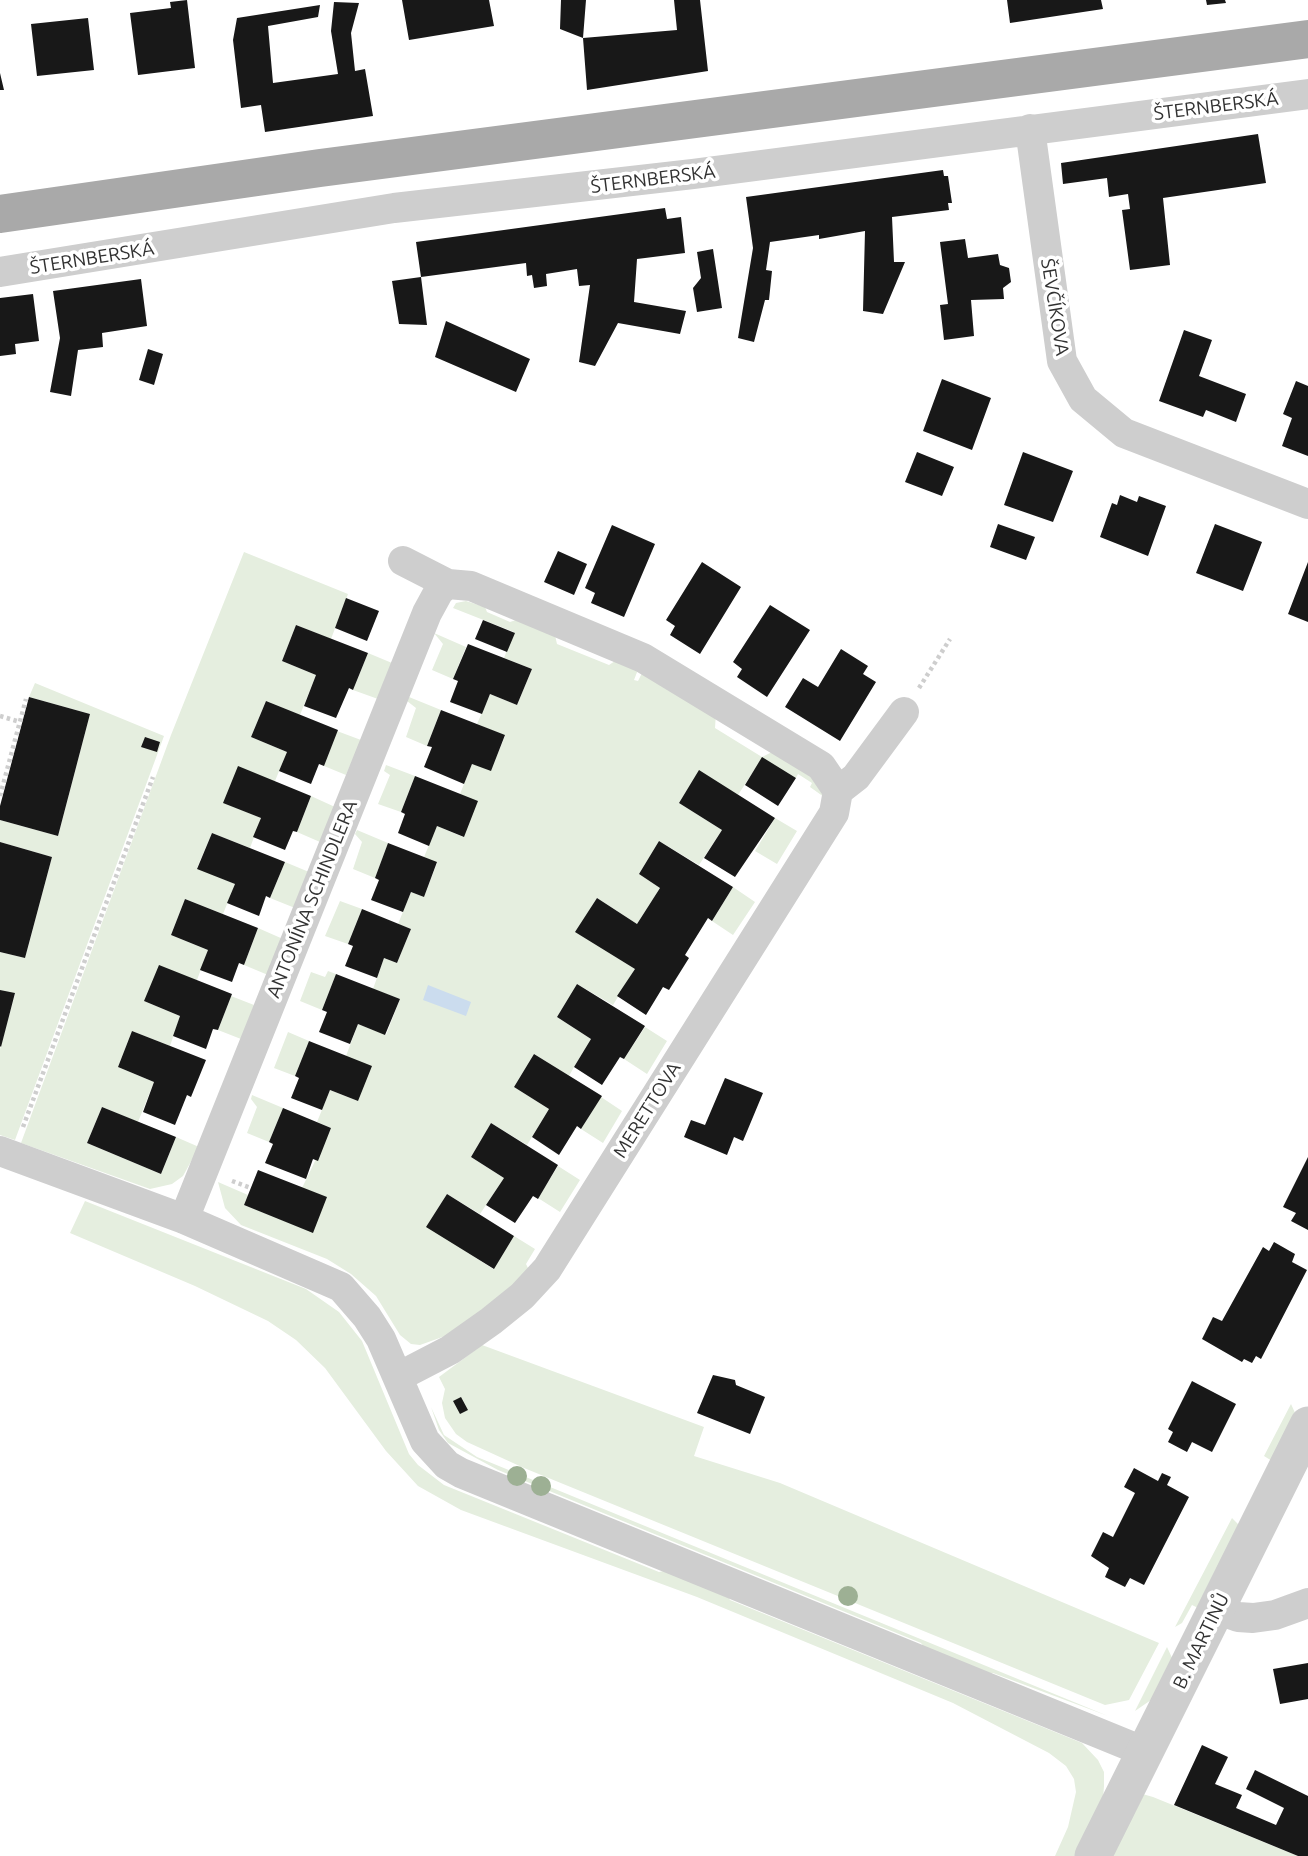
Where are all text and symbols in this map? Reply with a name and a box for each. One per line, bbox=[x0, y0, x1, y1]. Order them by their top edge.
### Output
street label: ŠTERNBERSKÁ bbox=[1152, 87, 1280, 125]
street label: ŠTERNBERSKÁ bbox=[589, 160, 717, 198]
street label: ŠTERNBERSKÁ bbox=[28, 237, 156, 279]
street label: ŠEVČÍKOVA bbox=[1036, 257, 1074, 357]
street label: ANTONÍNA SCHINDLERA bbox=[262, 797, 362, 1001]
street label: MERETTOVA bbox=[608, 1058, 686, 1162]
street label: B. MARTINŮ bbox=[1168, 1589, 1234, 1693]

